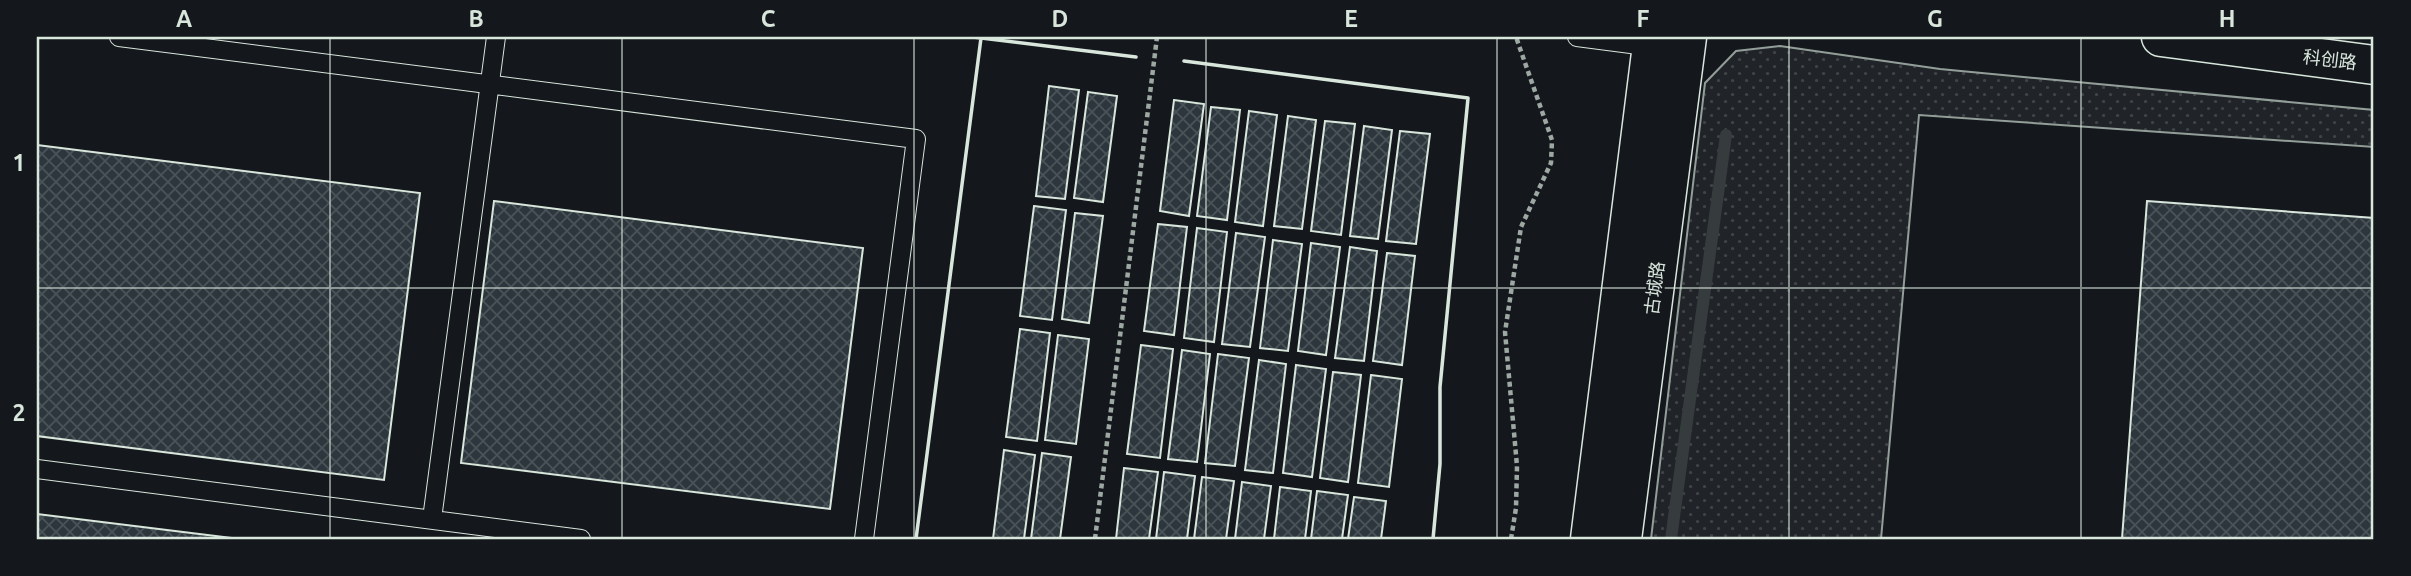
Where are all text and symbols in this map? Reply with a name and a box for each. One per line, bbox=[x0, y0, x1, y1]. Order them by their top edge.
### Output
text: A bbox=[176, 6, 192, 31]
text: B bbox=[468, 6, 484, 31]
text: C bbox=[761, 6, 776, 31]
text: D bbox=[1052, 6, 1068, 31]
text: E bbox=[1344, 6, 1358, 31]
text: F bbox=[1637, 6, 1650, 31]
text: G bbox=[1927, 6, 1943, 31]
text: H bbox=[2219, 6, 2235, 31]
street label: 科创路 bbox=[2302, 46, 2358, 72]
text: 1 bbox=[13, 150, 25, 175]
street label: 古城路 bbox=[1641, 260, 1667, 316]
text: 2 bbox=[13, 400, 25, 425]

